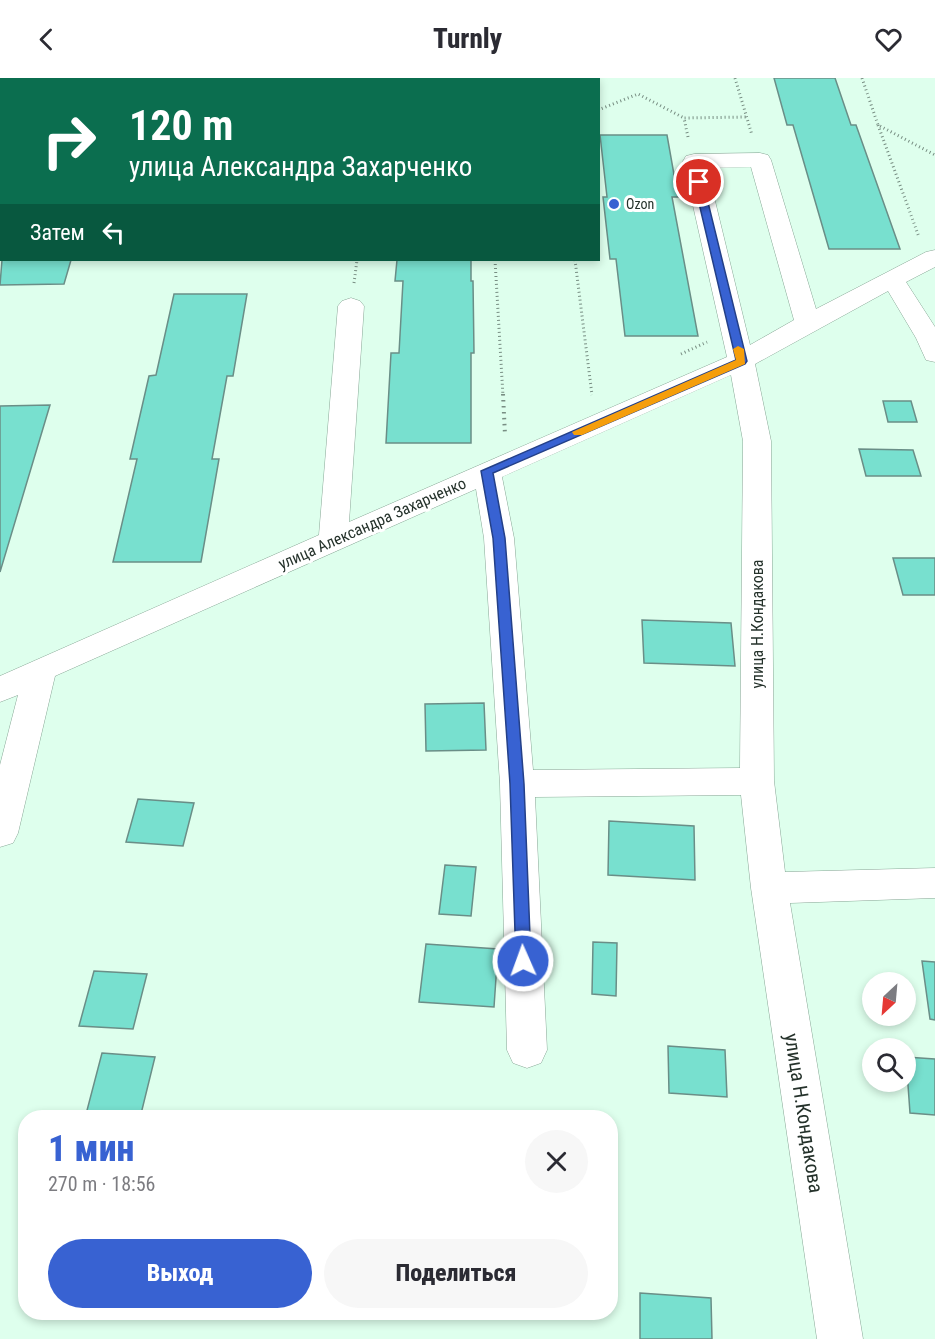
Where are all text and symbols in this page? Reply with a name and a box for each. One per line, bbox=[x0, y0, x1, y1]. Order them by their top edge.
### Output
icon: back bbox=[30, 23, 63, 56]
text: Turnly bbox=[433, 23, 502, 55]
icon: heart bbox=[872, 23, 905, 56]
text: 120 m bbox=[129, 101, 234, 150]
icon: right bbox=[30, 102, 108, 180]
text: улица Александра Захарченко bbox=[129, 151, 472, 183]
pin bbox=[673, 156, 724, 207]
icon: arrive bbox=[682, 165, 715, 198]
place label: Ozon bbox=[626, 196, 654, 212]
marker: Ozon bbox=[607, 197, 621, 211]
icon: left bbox=[97, 216, 130, 249]
text: Затем bbox=[30, 220, 85, 245]
street label: улица Александра Захарченко bbox=[275, 473, 469, 573]
street label: улица Н.Кондакова bbox=[748, 560, 767, 688]
position arrow bbox=[491, 929, 555, 993]
north arrow bbox=[862, 972, 916, 1026]
map controls bbox=[862, 972, 916, 1092]
street label: улица Н.Кондакова bbox=[780, 1032, 828, 1194]
button: search bbox=[862, 1038, 916, 1092]
text: 1 мин bbox=[48, 1128, 134, 1170]
button: close bbox=[525, 1130, 588, 1193]
text: 270 m · 18:56 bbox=[48, 1172, 155, 1196]
button: Выход bbox=[48, 1239, 312, 1308]
button: Поделиться bbox=[324, 1239, 588, 1308]

